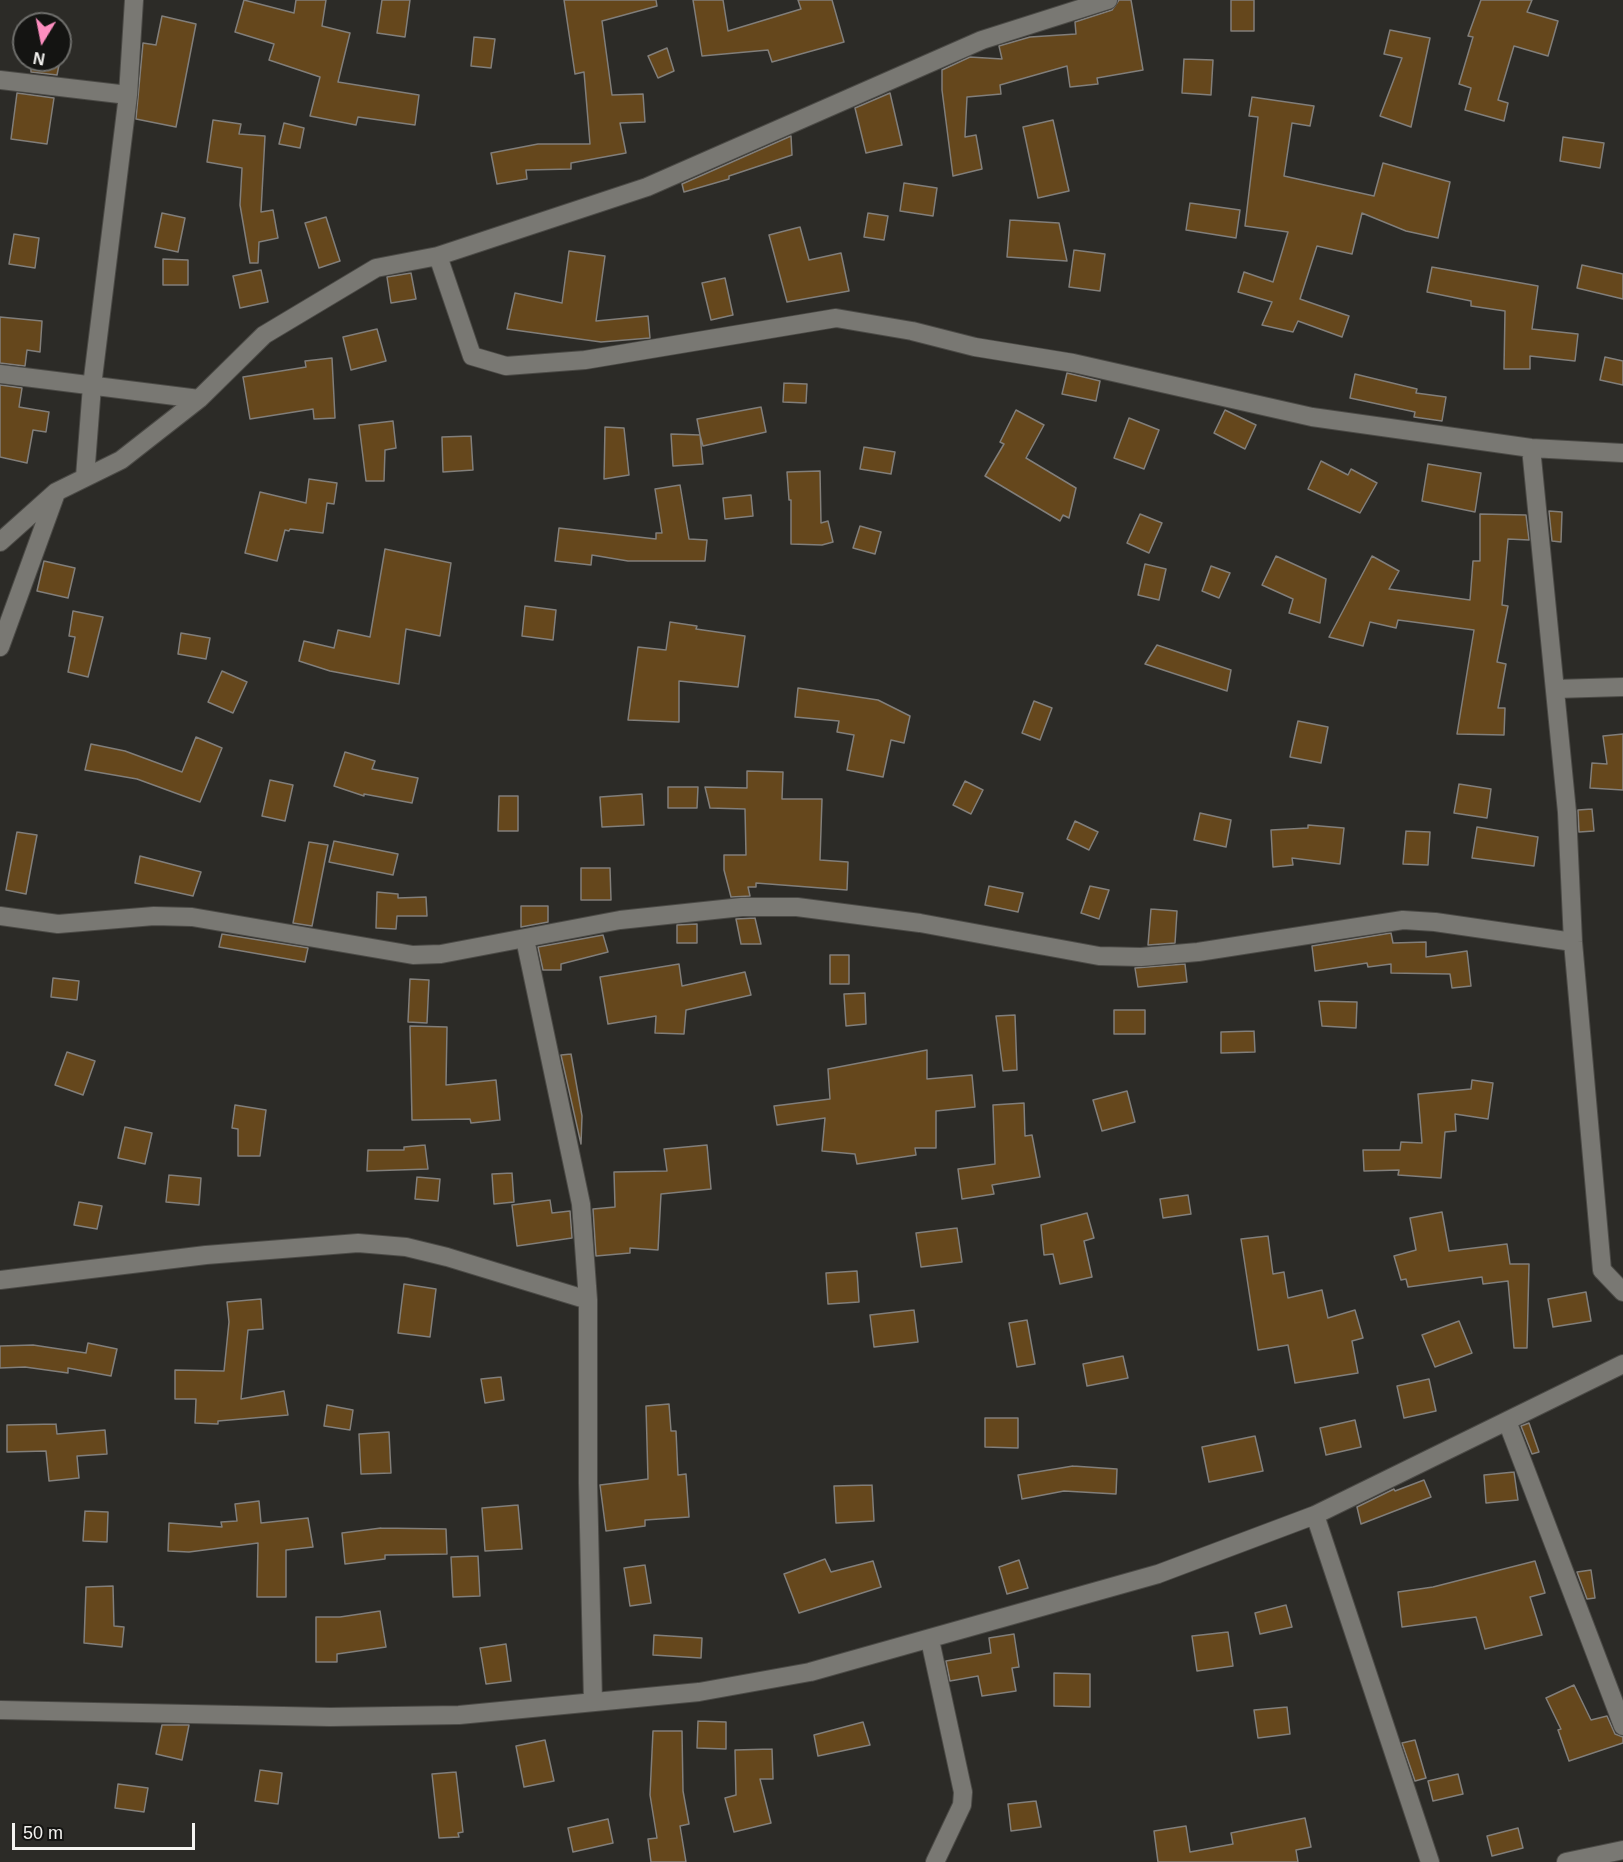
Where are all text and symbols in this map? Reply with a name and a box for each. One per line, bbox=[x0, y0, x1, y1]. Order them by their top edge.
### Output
north arrow bbox=[12, 12, 72, 72]
text: N bbox=[32, 49, 46, 68]
scale bar bbox=[15, 1811, 198, 1849]
text: 50 m bbox=[23, 1823, 63, 1843]

